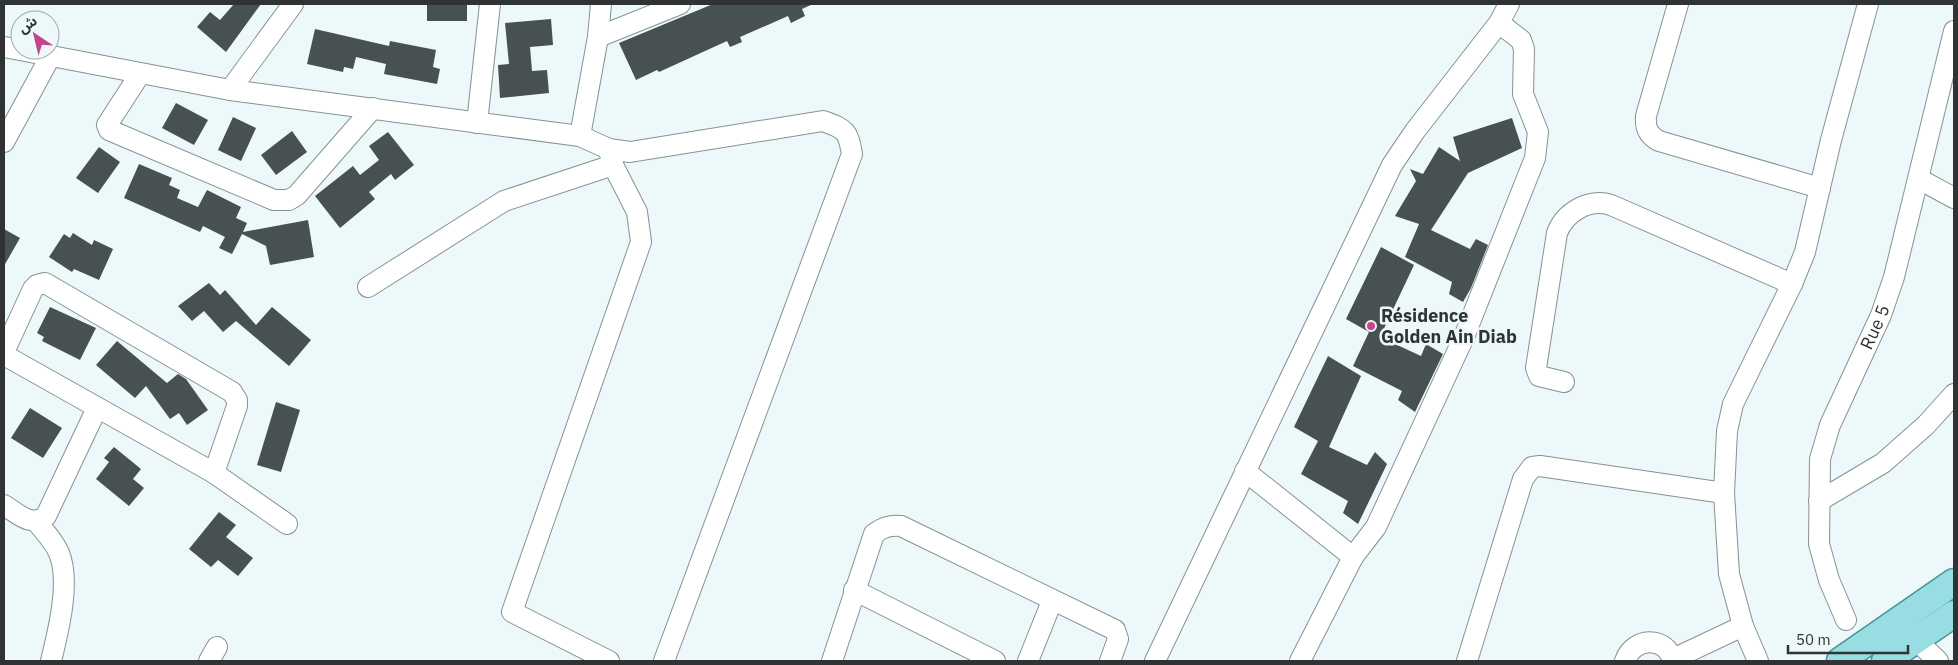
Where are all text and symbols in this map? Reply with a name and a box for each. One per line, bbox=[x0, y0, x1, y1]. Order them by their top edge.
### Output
north arrow bbox=[10, 10, 60, 60]
text: ش bbox=[15, 11, 41, 37]
street label: Rue 5 bbox=[1855, 302, 1895, 353]
place label: Résidence Golden Ain Diab bbox=[1381, 304, 1517, 348]
marker: Résidence Golden Ain Diab bbox=[1365, 320, 1377, 332]
scale bar bbox=[1788, 622, 1908, 654]
text: 50 m bbox=[1796, 630, 1831, 649]

